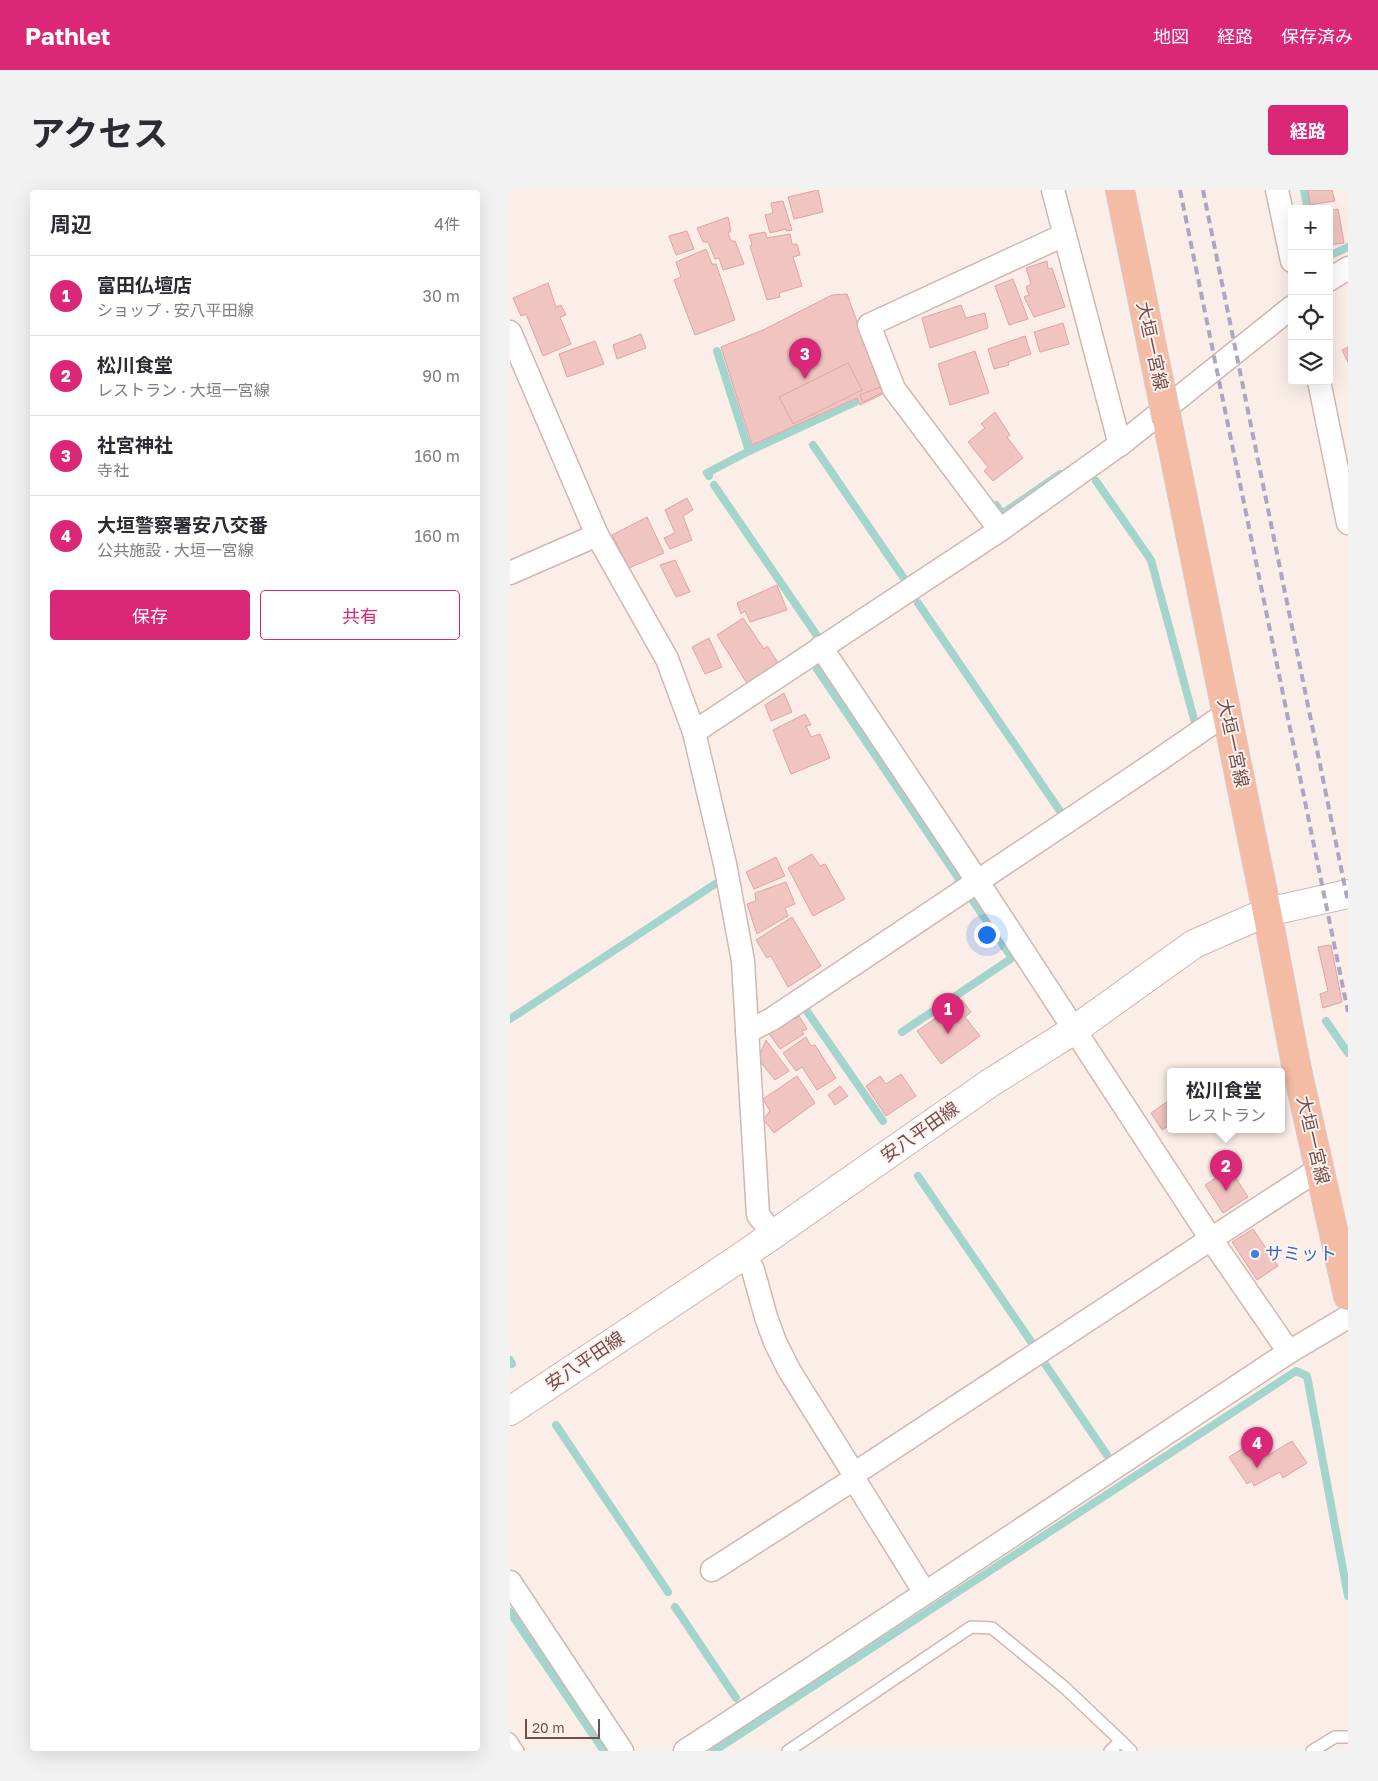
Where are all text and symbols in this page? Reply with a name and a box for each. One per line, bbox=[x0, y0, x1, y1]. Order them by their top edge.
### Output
text: Pathlet bbox=[25, 21, 110, 50]
text: 地図 bbox=[1153, 25, 1189, 47]
text: 経路 bbox=[1217, 25, 1253, 47]
text: 保存済み bbox=[1281, 25, 1353, 47]
button: 経路 bbox=[1268, 105, 1348, 155]
text: アクセス bbox=[30, 112, 168, 154]
map controls bbox=[1288, 205, 1333, 385]
button: + bbox=[1288, 205, 1333, 250]
text: 周辺 bbox=[50, 211, 92, 237]
text: 4件 bbox=[434, 214, 460, 234]
button: − bbox=[1288, 250, 1333, 295]
text: 富田仏壇店 bbox=[97, 273, 192, 296]
text: 1 bbox=[62, 286, 70, 306]
text: 30 m bbox=[423, 286, 460, 306]
button: locate bbox=[1288, 295, 1333, 340]
street label: 大垣一宮線 bbox=[1133, 299, 1173, 392]
text: ショップ · 安八平田線 bbox=[97, 300, 254, 320]
pin: 3 bbox=[789, 338, 821, 379]
button: layers bbox=[1288, 340, 1333, 385]
text: 松川食堂 bbox=[97, 353, 173, 376]
text: 2 bbox=[61, 366, 71, 386]
text: 90 m bbox=[422, 366, 460, 386]
text: レストラン · 大垣一宮線 bbox=[97, 380, 270, 400]
text: 社宮神社 bbox=[97, 433, 173, 456]
text: 3 bbox=[61, 446, 71, 466]
text: 160 m bbox=[414, 446, 460, 466]
text: 寺社 bbox=[97, 460, 129, 480]
text: 大垣警察署安八交番 bbox=[97, 513, 268, 536]
text: 4 bbox=[61, 526, 71, 546]
text: 160 m bbox=[414, 526, 460, 546]
text: 公共施設 · 大垣一宮線 bbox=[97, 540, 254, 560]
button: 保存 bbox=[50, 590, 250, 640]
button: 共有 bbox=[260, 590, 460, 640]
street label: 大垣一宮線 bbox=[1214, 696, 1254, 789]
your location bbox=[974, 922, 1000, 948]
pin: 1 bbox=[932, 993, 964, 1034]
popup bbox=[1167, 1068, 1285, 1133]
text: 松川食堂 bbox=[1186, 1078, 1262, 1101]
street label: 大垣一宮線 bbox=[1293, 1093, 1335, 1186]
street label: 安八平田線 bbox=[876, 1096, 963, 1166]
text: レストラン bbox=[1186, 1105, 1266, 1125]
pin: 2 bbox=[1210, 1150, 1242, 1191]
place label: サミット bbox=[1265, 1242, 1337, 1264]
marker: サミット bbox=[1249, 1248, 1261, 1260]
street label: 安八平田線 bbox=[541, 1326, 628, 1394]
pin: 4 bbox=[1241, 1427, 1273, 1468]
scale bar bbox=[525, 1716, 600, 1739]
text: 20 m bbox=[532, 1719, 565, 1736]

